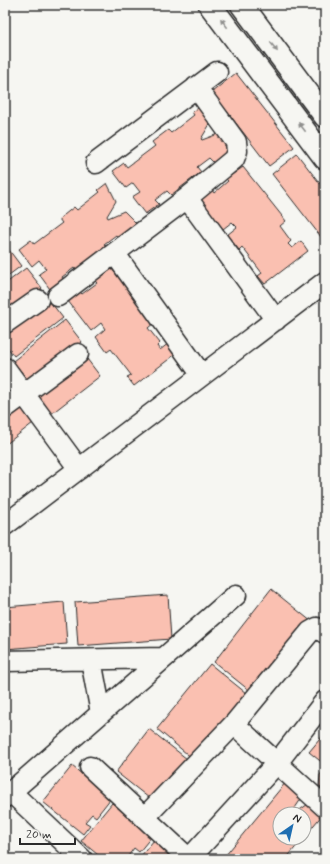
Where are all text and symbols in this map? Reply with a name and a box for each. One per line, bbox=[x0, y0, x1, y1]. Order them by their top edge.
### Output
one-way arrow bbox=[219, 17, 228, 28]
one-way arrow bbox=[270, 42, 278, 53]
one-way arrow bbox=[297, 121, 306, 132]
north arrow bbox=[272, 806, 312, 846]
text: N bbox=[290, 811, 304, 826]
scale bar bbox=[20, 820, 75, 846]
text: 20 m bbox=[26, 827, 52, 843]

